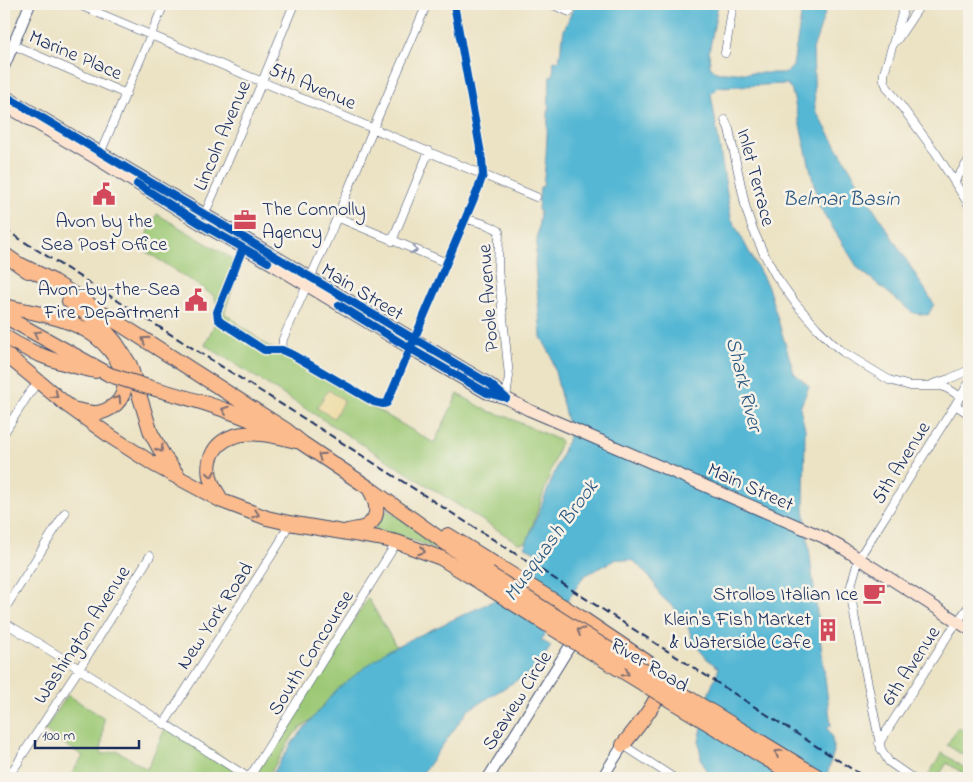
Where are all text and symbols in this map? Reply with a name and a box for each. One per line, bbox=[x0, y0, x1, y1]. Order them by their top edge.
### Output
street label: Marine Place bbox=[24, 24, 126, 89]
street label: 5th Avenue bbox=[264, 56, 360, 119]
street label: Lincoln Avenue bbox=[187, 76, 260, 196]
street label: Inlet Terrace bbox=[728, 126, 782, 230]
public building icon: Avon by the Sea Post Office bbox=[91, 181, 117, 207]
water label: Belmar Basin bbox=[783, 185, 900, 215]
place label: The Connolly Agency bbox=[262, 196, 366, 249]
office icon: The Connolly Agency bbox=[232, 207, 258, 233]
place label: Avon by the Sea Post Office bbox=[41, 208, 167, 260]
one-way arrow bbox=[409, 243, 418, 254]
street label: Poole Avenue bbox=[471, 243, 508, 353]
street label: Main Street bbox=[315, 257, 409, 329]
place label: Avon-by-the-Sea Fire Department bbox=[38, 276, 180, 328]
public building icon: Avon-by-the-Sea Fire Department bbox=[183, 287, 209, 313]
one-way arrow bbox=[33, 331, 42, 341]
water label: Shark River bbox=[717, 334, 770, 437]
one-way arrow bbox=[142, 336, 151, 346]
one-way arrow bbox=[49, 390, 58, 399]
one-way arrow bbox=[112, 395, 121, 405]
one-way arrow bbox=[221, 405, 230, 415]
street label: 5th Avenue bbox=[865, 416, 939, 510]
one-way arrow bbox=[153, 444, 163, 453]
one-way arrow bbox=[318, 453, 327, 462]
street label: Main Street bbox=[702, 456, 798, 520]
one-way arrow bbox=[205, 470, 215, 479]
water label: Musquash Brook bbox=[497, 473, 607, 608]
one-way arrow bbox=[251, 508, 259, 518]
one-way arrow bbox=[418, 545, 426, 555]
street label: New York Road bbox=[170, 557, 262, 676]
street label: Washington Avenue bbox=[27, 560, 140, 711]
cafe icon: Strollos Italian Ice bbox=[861, 580, 887, 606]
place label: Strollos Italian Ice bbox=[713, 581, 858, 610]
street label: South Concourse bbox=[262, 585, 362, 722]
place label: Klein's Fish Market & Waterside Cafe bbox=[663, 606, 811, 658]
building icon: Klein's Fish Market & Waterside Cafe bbox=[815, 617, 841, 643]
street label: 6th Avenue bbox=[875, 621, 949, 712]
one-way arrow bbox=[576, 628, 585, 638]
street label: River Road bbox=[604, 631, 693, 701]
street label: Seaview Circle bbox=[476, 646, 560, 757]
one-way arrow bbox=[621, 667, 630, 677]
scale bar bbox=[35, 717, 139, 749]
text: 100 m bbox=[42, 725, 75, 747]
one-way arrow bbox=[775, 749, 784, 759]

